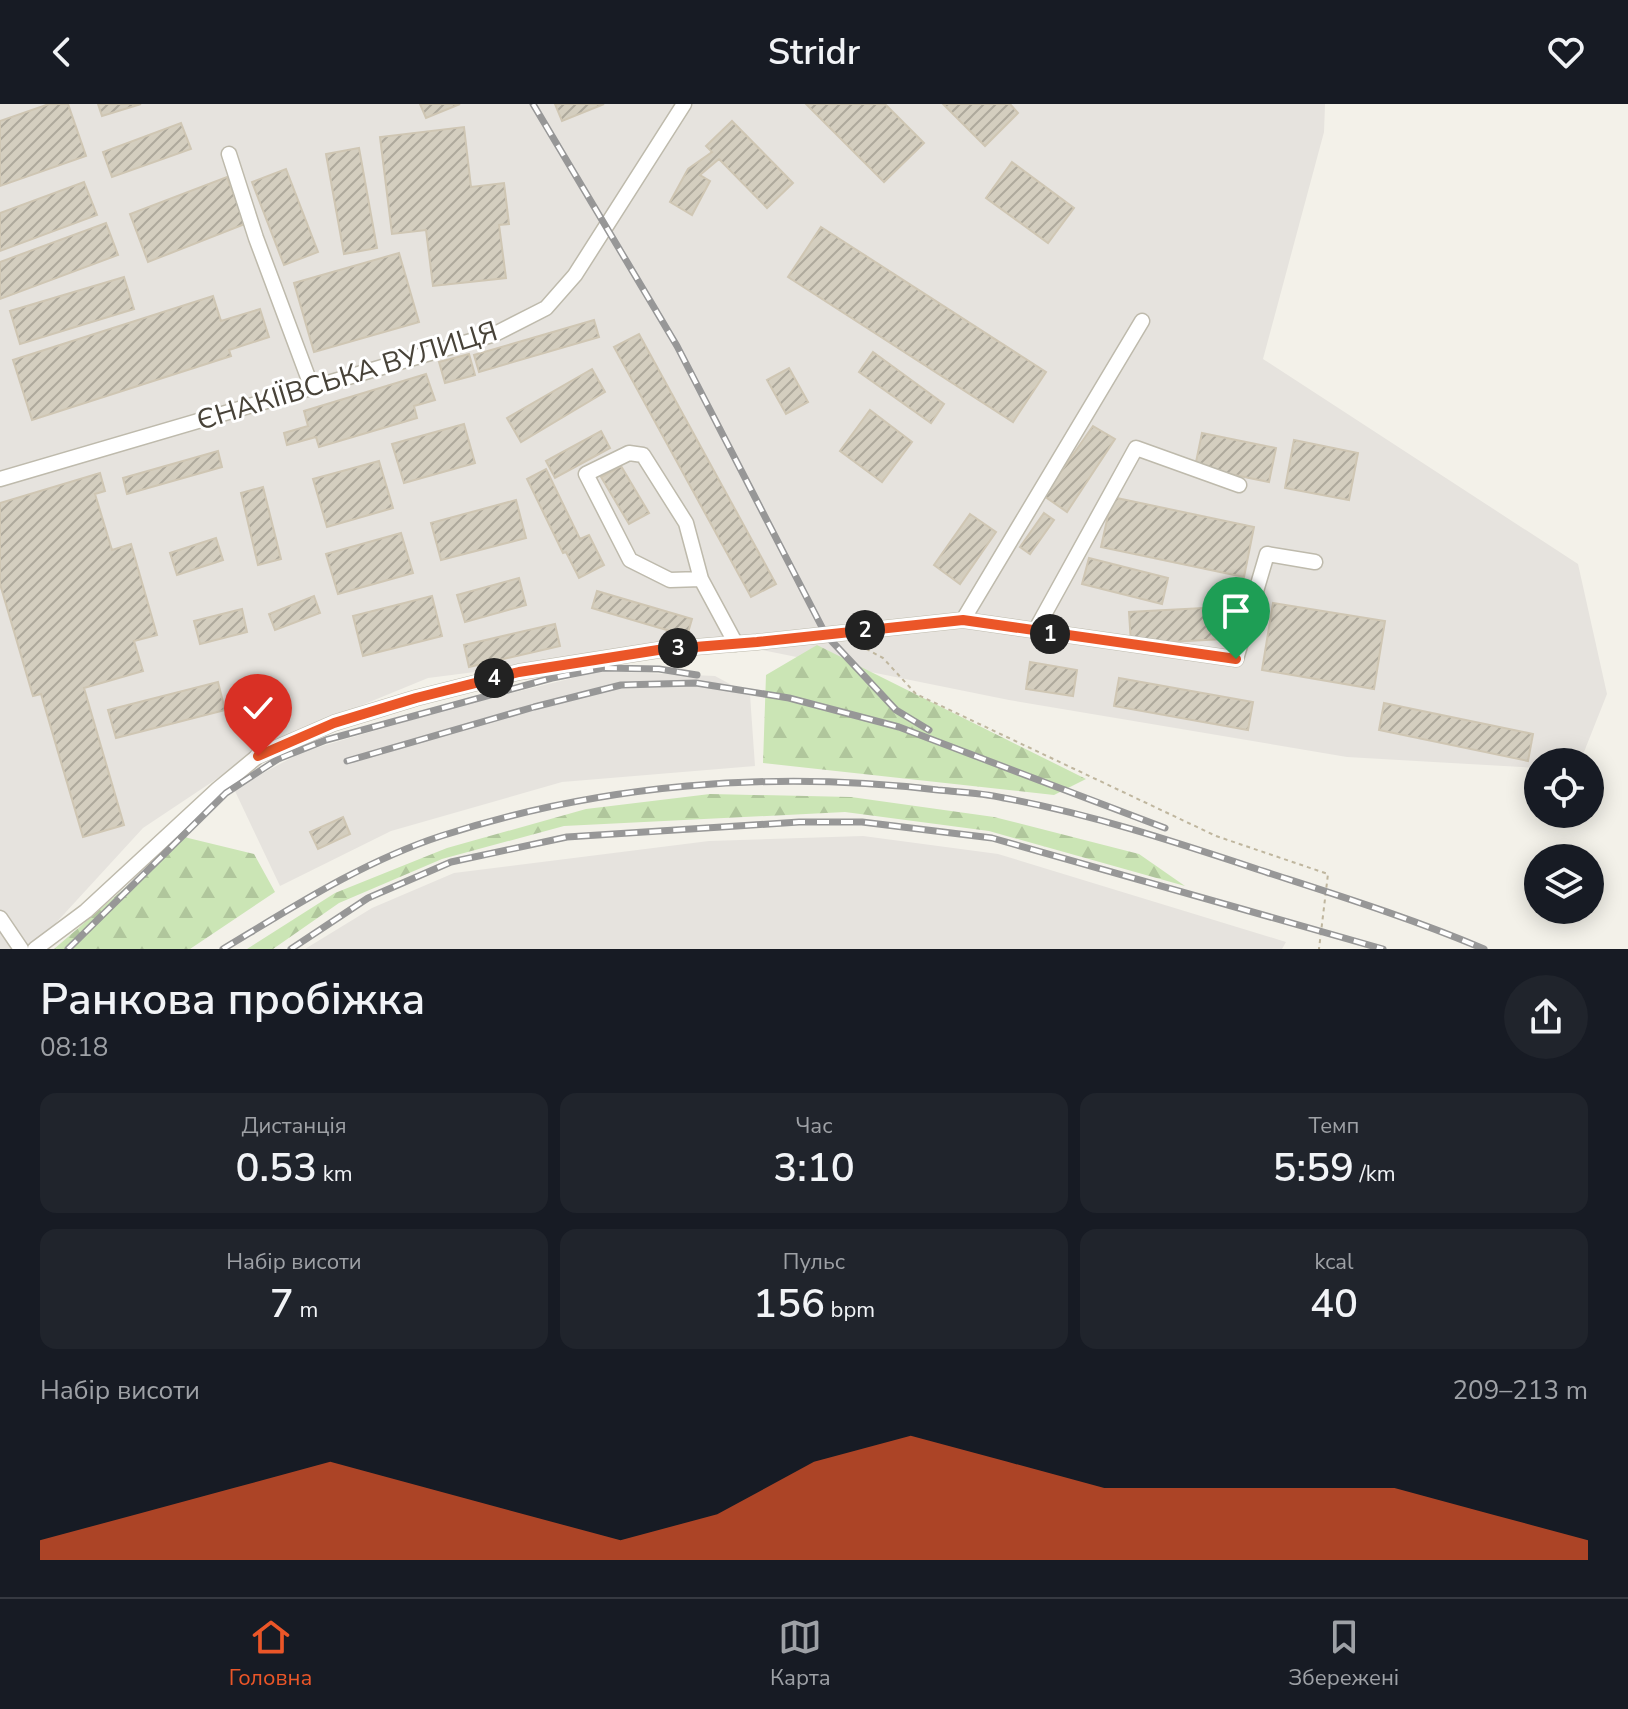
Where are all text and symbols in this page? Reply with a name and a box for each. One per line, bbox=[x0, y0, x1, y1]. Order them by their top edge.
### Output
text: Stridr bbox=[768, 28, 860, 77]
icon: back bbox=[40, 30, 84, 74]
icon: heart bbox=[1544, 30, 1588, 74]
street label: ЄНАКІЇВСЬКА ВУЛИЦЯ bbox=[192, 312, 502, 440]
pin bbox=[1202, 577, 1270, 659]
icon: arrive bbox=[1214, 589, 1258, 633]
pin: 2 bbox=[845, 610, 885, 650]
pin: 1 bbox=[1030, 614, 1070, 654]
text: 2 bbox=[858, 615, 872, 645]
text: 1 bbox=[1043, 619, 1057, 649]
pin: 3 bbox=[658, 628, 698, 668]
text: 3 bbox=[671, 633, 685, 663]
pin: 4 bbox=[474, 658, 514, 698]
text: 4 bbox=[487, 663, 501, 693]
pin bbox=[224, 674, 292, 756]
icon: check bbox=[236, 686, 280, 730]
map controls bbox=[1524, 748, 1604, 924]
button: locate bbox=[1524, 748, 1604, 828]
button: layers bbox=[1524, 844, 1604, 924]
text: Ранкова пробіжка bbox=[40, 970, 425, 1030]
button: share bbox=[1504, 975, 1588, 1059]
text: 08:18 bbox=[40, 1030, 108, 1065]
text: Дистанція bbox=[241, 1111, 347, 1141]
text: Час bbox=[795, 1111, 833, 1141]
text: Темп bbox=[1309, 1111, 1359, 1141]
text: 0.53 bbox=[236, 1141, 317, 1195]
text: 3:10 bbox=[773, 1141, 855, 1195]
text: 5:59 bbox=[1272, 1141, 1354, 1195]
text: km bbox=[317, 1159, 352, 1189]
text: /km bbox=[1354, 1159, 1396, 1189]
text: Набір висоти bbox=[226, 1247, 362, 1277]
text: Пульс bbox=[783, 1247, 845, 1277]
text: kcal bbox=[1315, 1247, 1354, 1277]
text: 7 bbox=[270, 1277, 294, 1331]
text: 156 bbox=[753, 1277, 825, 1331]
text: 40 bbox=[1310, 1277, 1358, 1331]
text: m bbox=[294, 1295, 318, 1325]
text: bpm bbox=[825, 1295, 875, 1325]
text: Набір висоти bbox=[40, 1373, 200, 1408]
text: 209–213 m bbox=[1452, 1373, 1588, 1408]
tab: Головна bbox=[229, 1615, 312, 1693]
tab: Карта bbox=[770, 1615, 831, 1693]
tab: Збережені bbox=[1288, 1615, 1399, 1693]

